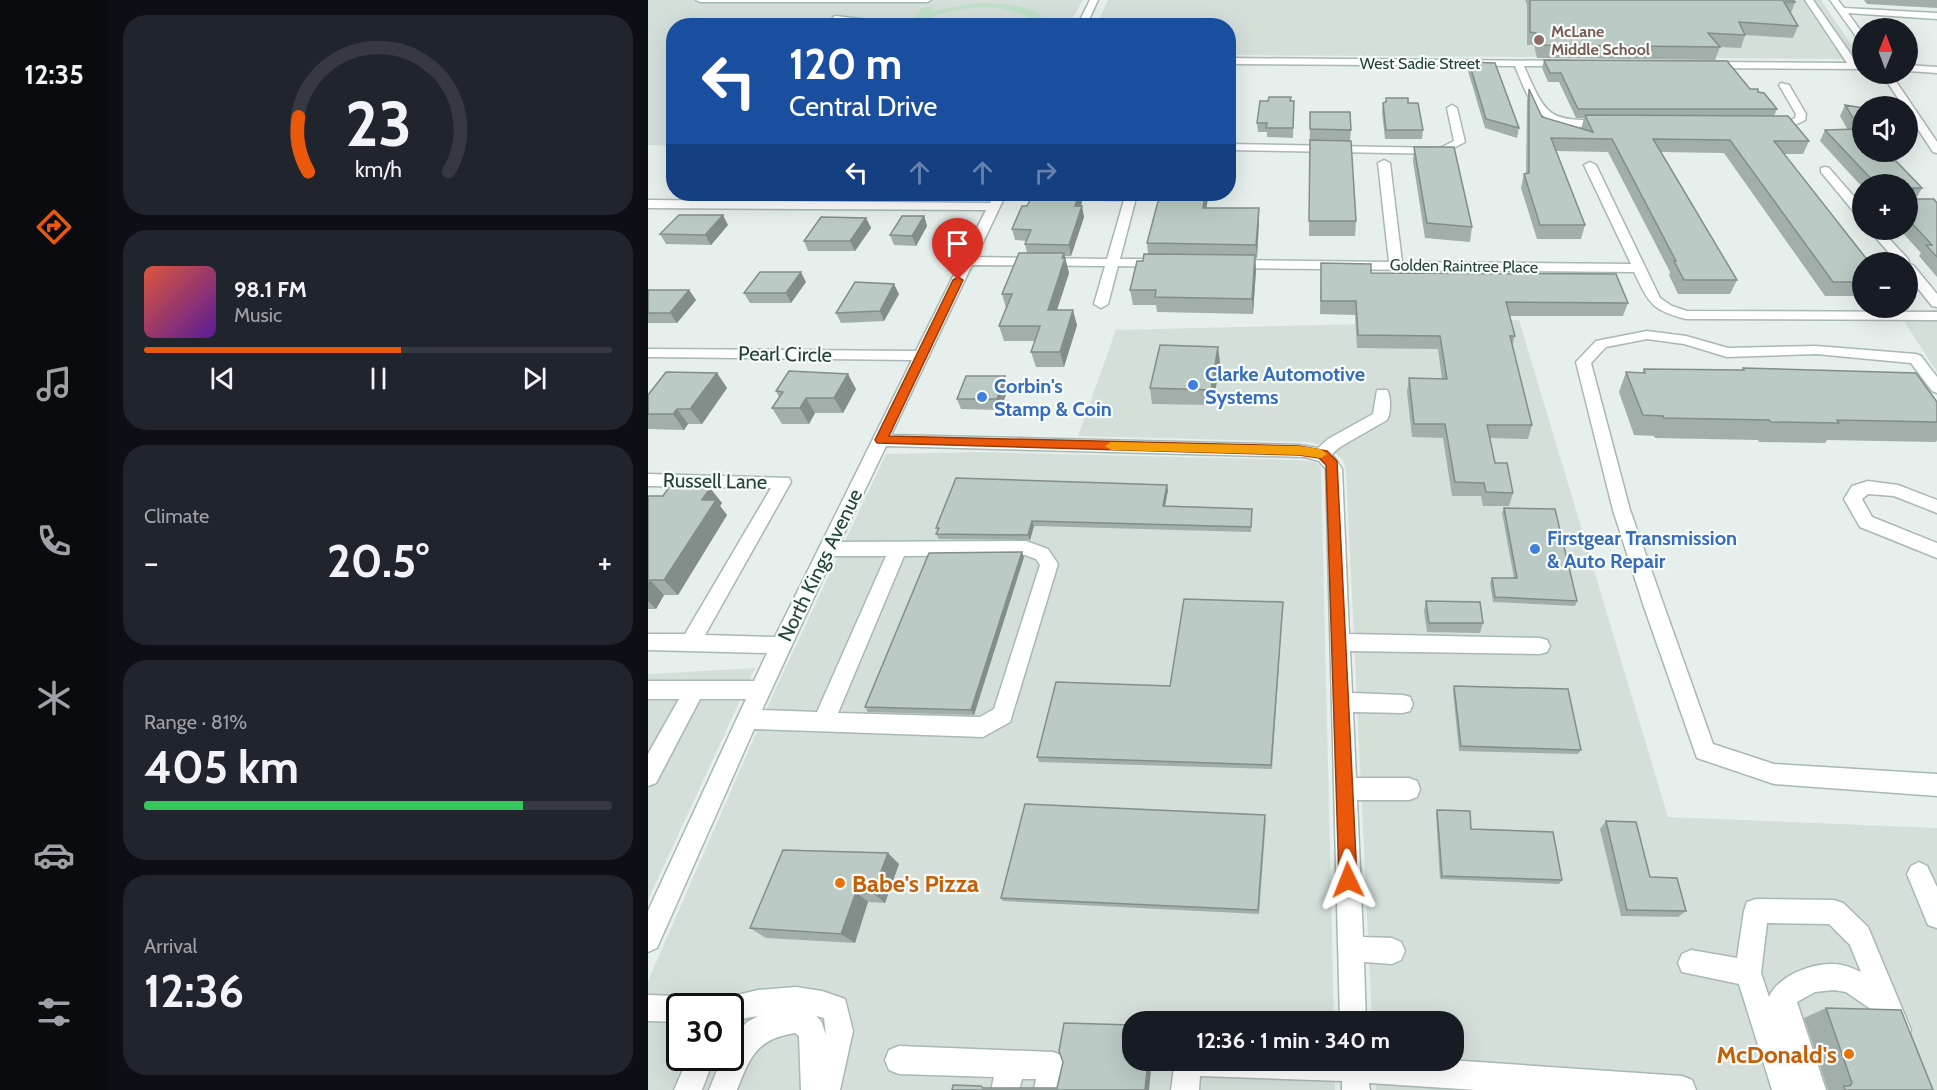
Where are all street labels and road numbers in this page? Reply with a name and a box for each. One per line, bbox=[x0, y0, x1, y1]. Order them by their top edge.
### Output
street label: West Sadie Street bbox=[1360, 54, 1481, 73]
street label: Golden Raintree Place bbox=[1390, 255, 1538, 277]
street label: Pearl Circle bbox=[738, 341, 832, 367]
street label: Russell Lane bbox=[663, 468, 767, 494]
street label: North Kings Avenue bbox=[773, 485, 867, 645]

